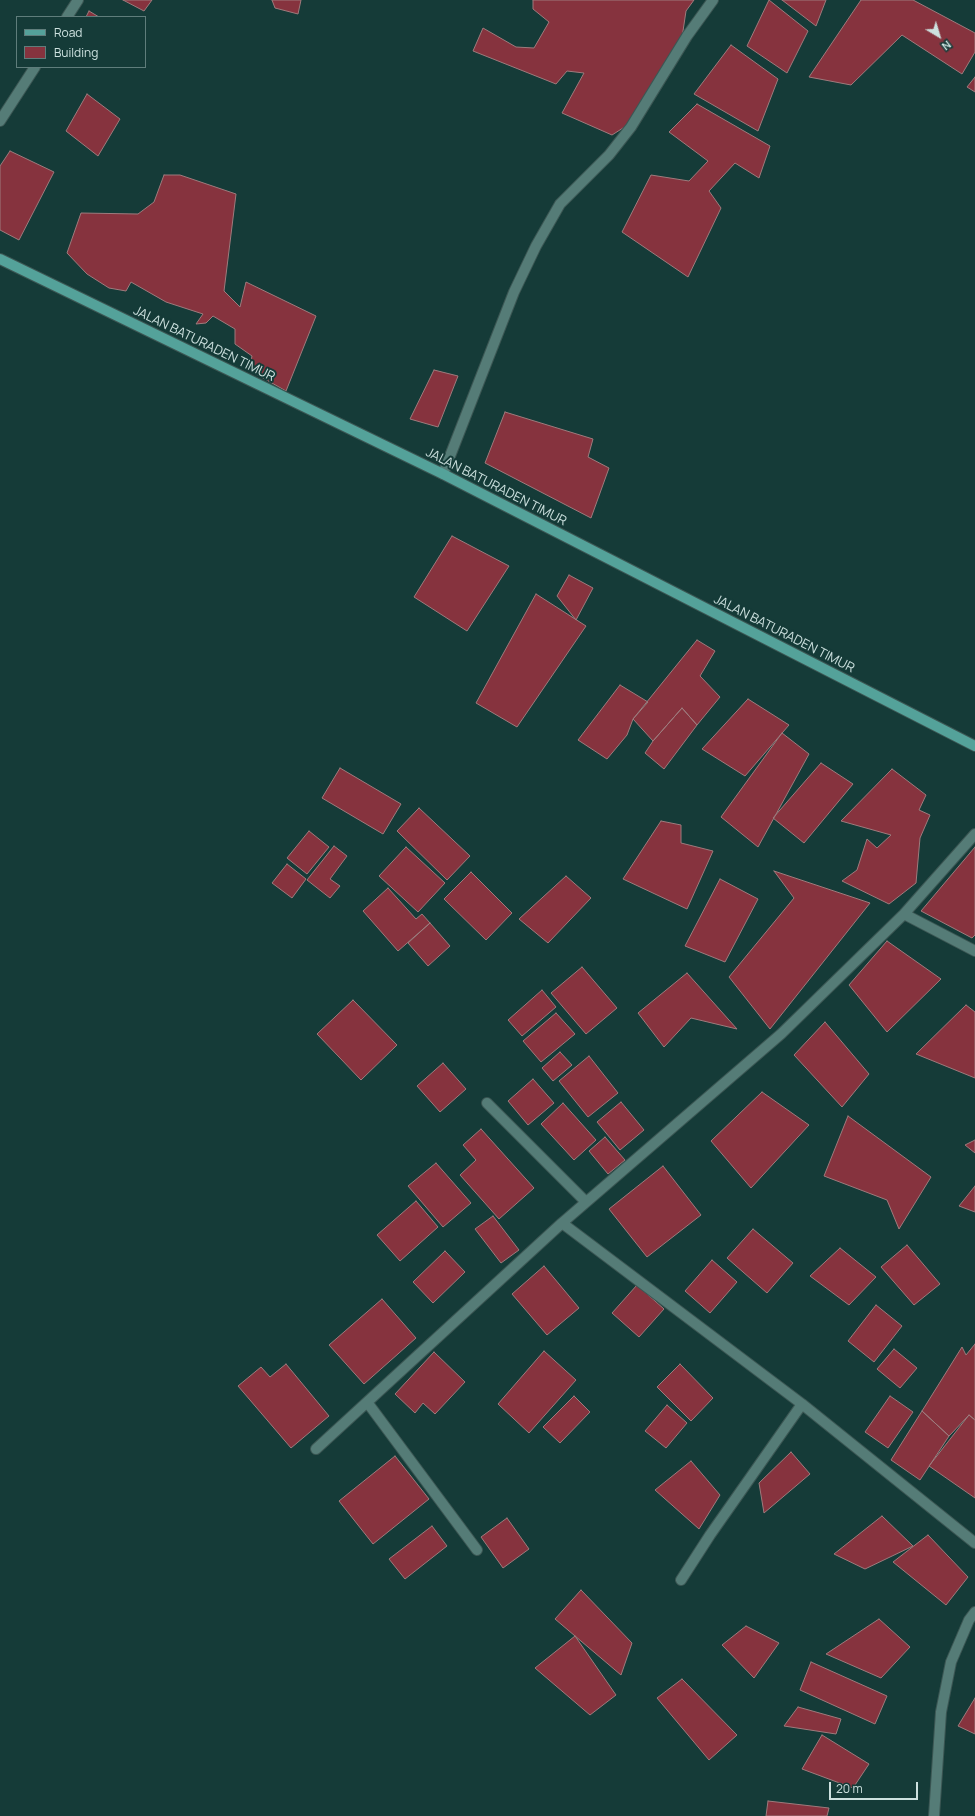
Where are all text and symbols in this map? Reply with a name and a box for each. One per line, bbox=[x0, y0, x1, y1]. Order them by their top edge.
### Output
legend bbox=[16, 16, 146, 68]
north arrow bbox=[919, 16, 959, 56]
text: Road bbox=[54, 24, 82, 41]
text: N bbox=[939, 38, 954, 54]
text: Building bbox=[54, 44, 98, 61]
street label: JALAN BATURADEN TIMUR bbox=[131, 303, 277, 385]
street label: JALAN BATURADEN TIMUR bbox=[423, 445, 569, 529]
street label: JALAN BATURADEN TIMUR bbox=[711, 592, 857, 676]
scale bar bbox=[831, 1774, 920, 1800]
text: 20 m bbox=[836, 1780, 863, 1797]

